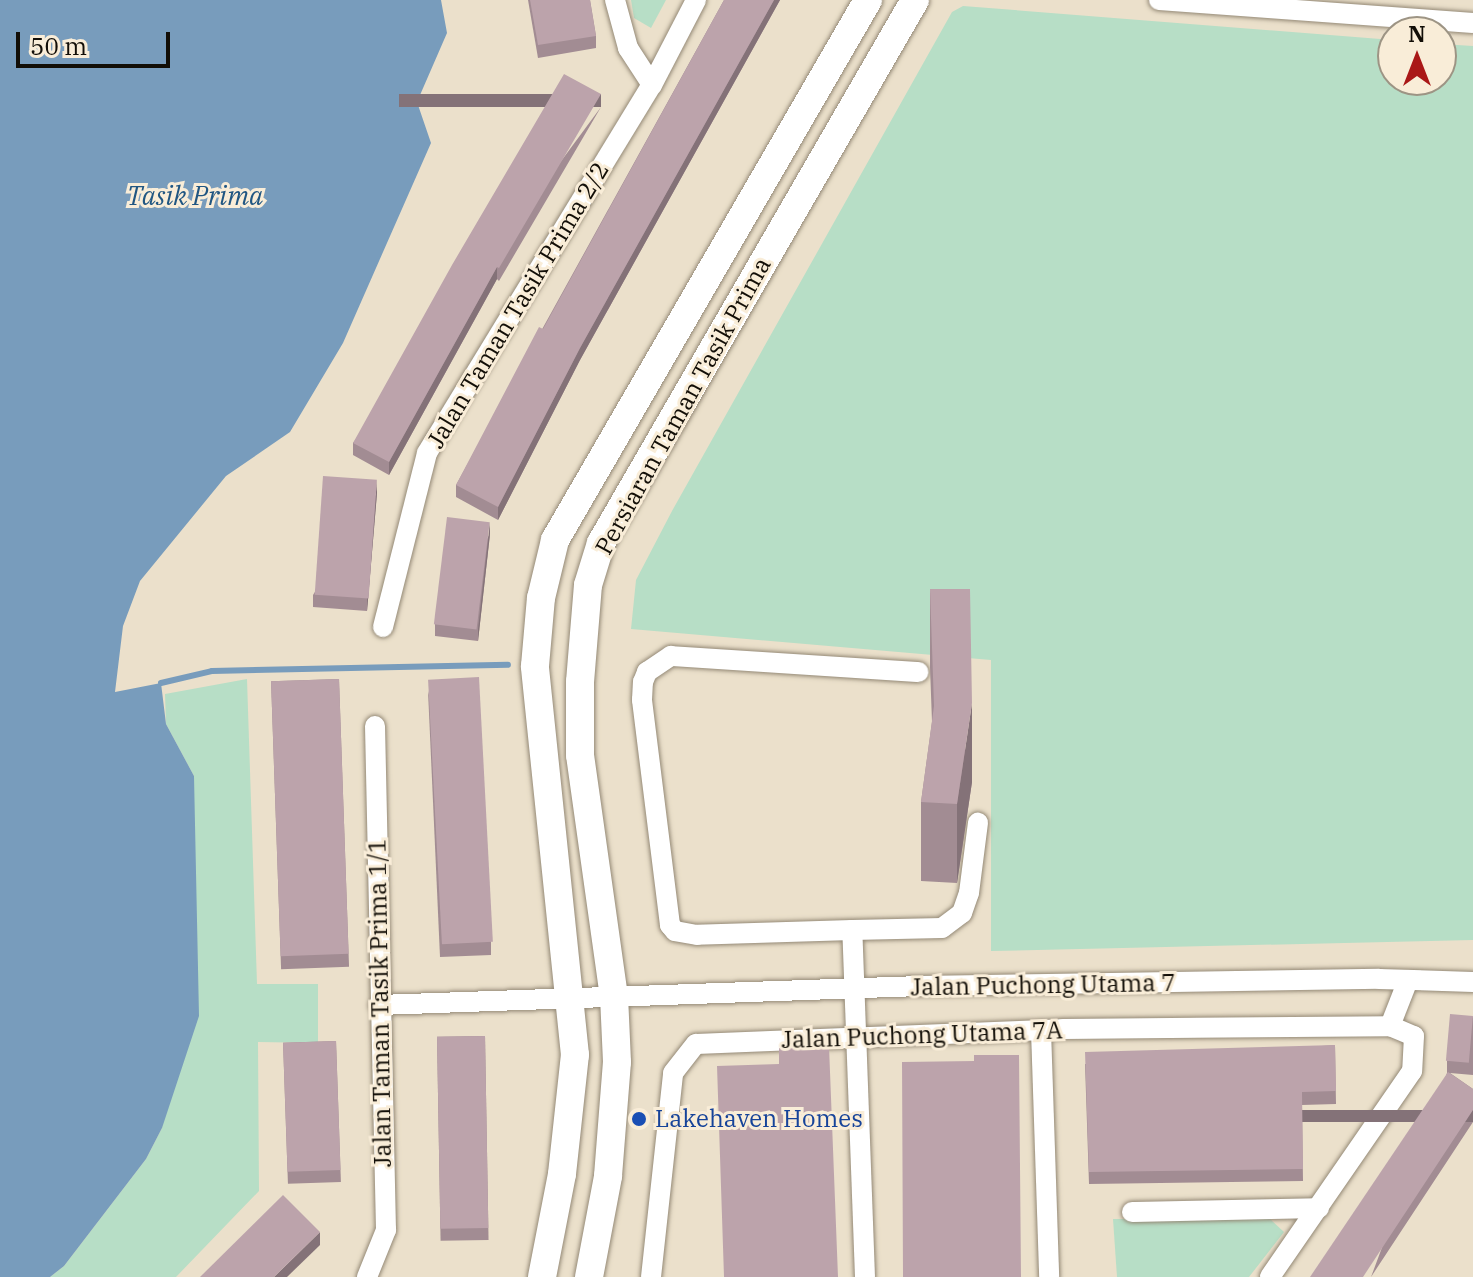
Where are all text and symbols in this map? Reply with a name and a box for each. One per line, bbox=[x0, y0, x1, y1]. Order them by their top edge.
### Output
scale bar bbox=[20, 16, 174, 66]
north arrow bbox=[1377, 16, 1457, 96]
text: N bbox=[1408, 19, 1426, 48]
text: 50 m bbox=[30, 30, 87, 62]
street label: Jalan Taman Tasik Prima 2/2 bbox=[421, 157, 615, 453]
water label: Tasik Prima bbox=[127, 180, 263, 212]
street label: Persiaran Taman Tasik Prima bbox=[589, 252, 777, 560]
street label: Jalan Taman Tasik Prima 1/1 bbox=[363, 838, 397, 1168]
street label: Jalan Puchong Utama 7 bbox=[910, 968, 1176, 1002]
street label: Jalan Puchong Utama 7A bbox=[781, 1016, 1063, 1054]
place label: Lakehaven Homes bbox=[655, 1105, 863, 1133]
marker: Lakehaven Homes bbox=[630, 1110, 648, 1128]

